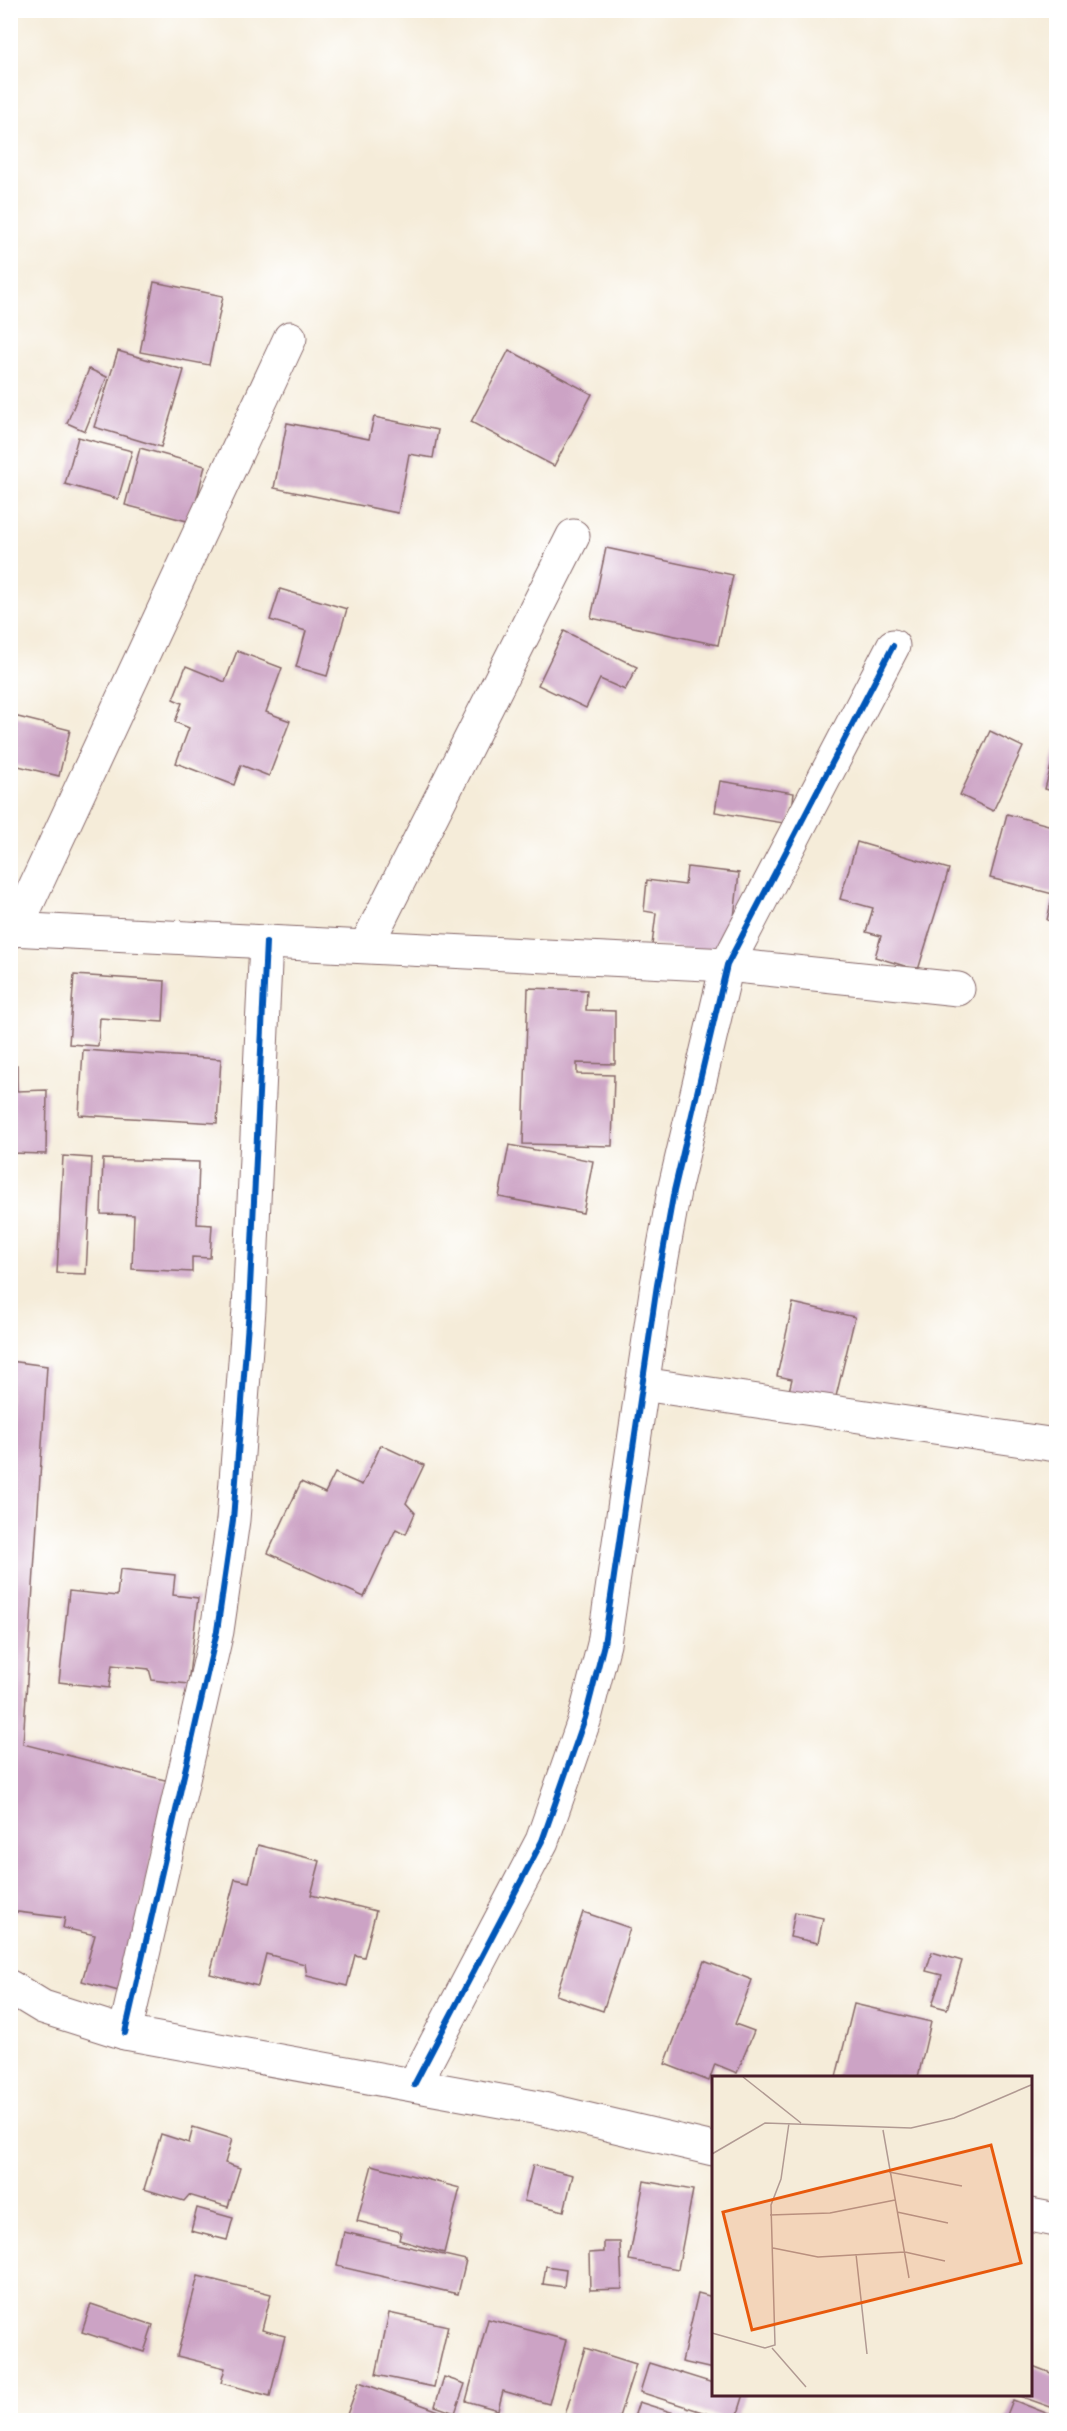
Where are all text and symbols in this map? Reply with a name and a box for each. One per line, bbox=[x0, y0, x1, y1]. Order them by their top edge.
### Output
inset map bbox=[712, 2076, 1031, 2395]

